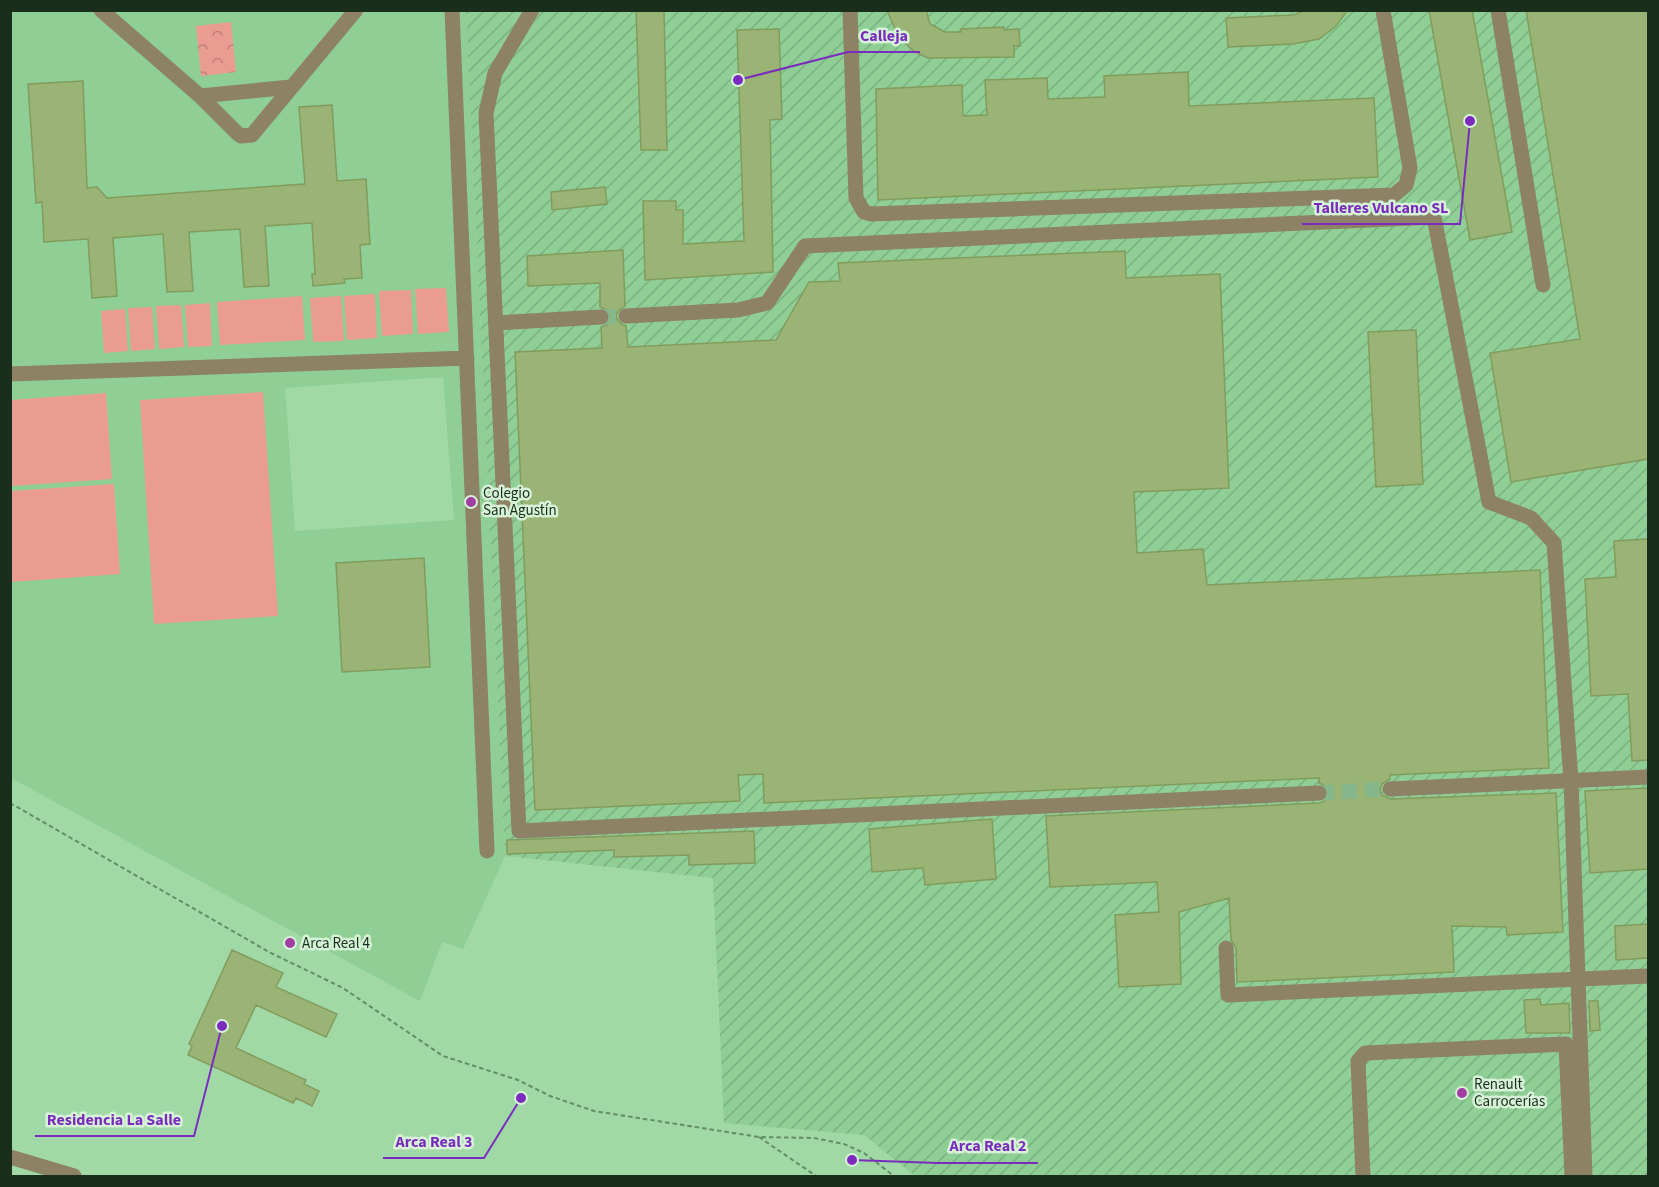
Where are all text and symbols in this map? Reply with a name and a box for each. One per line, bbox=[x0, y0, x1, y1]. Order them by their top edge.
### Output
callout: Calleja bbox=[848, 18, 920, 52]
text: Calleja bbox=[860, 25, 908, 47]
callout: Talleres Vulcano SL bbox=[1302, 190, 1460, 224]
text: Talleres Vulcano SL bbox=[1314, 197, 1448, 219]
place label: Colegio San Agustín bbox=[483, 483, 557, 521]
marker: Colegio San Agustín bbox=[464, 495, 478, 509]
place label: Arca Real 4 bbox=[302, 933, 370, 954]
marker: Arca Real 4 bbox=[283, 936, 297, 950]
place label: Renault Carrocerías bbox=[1474, 1074, 1545, 1112]
marker: Renault Carrocerías bbox=[1455, 1086, 1469, 1100]
callout: Residencia La Salle bbox=[35, 1102, 194, 1136]
text: Residencia La Salle bbox=[47, 1109, 181, 1131]
callout: Arca Real 3 bbox=[383, 1124, 484, 1158]
callout: Arca Real 2 bbox=[938, 1129, 1038, 1163]
text: Arca Real 3 bbox=[395, 1131, 472, 1153]
text: Arca Real 2 bbox=[949, 1135, 1026, 1157]

